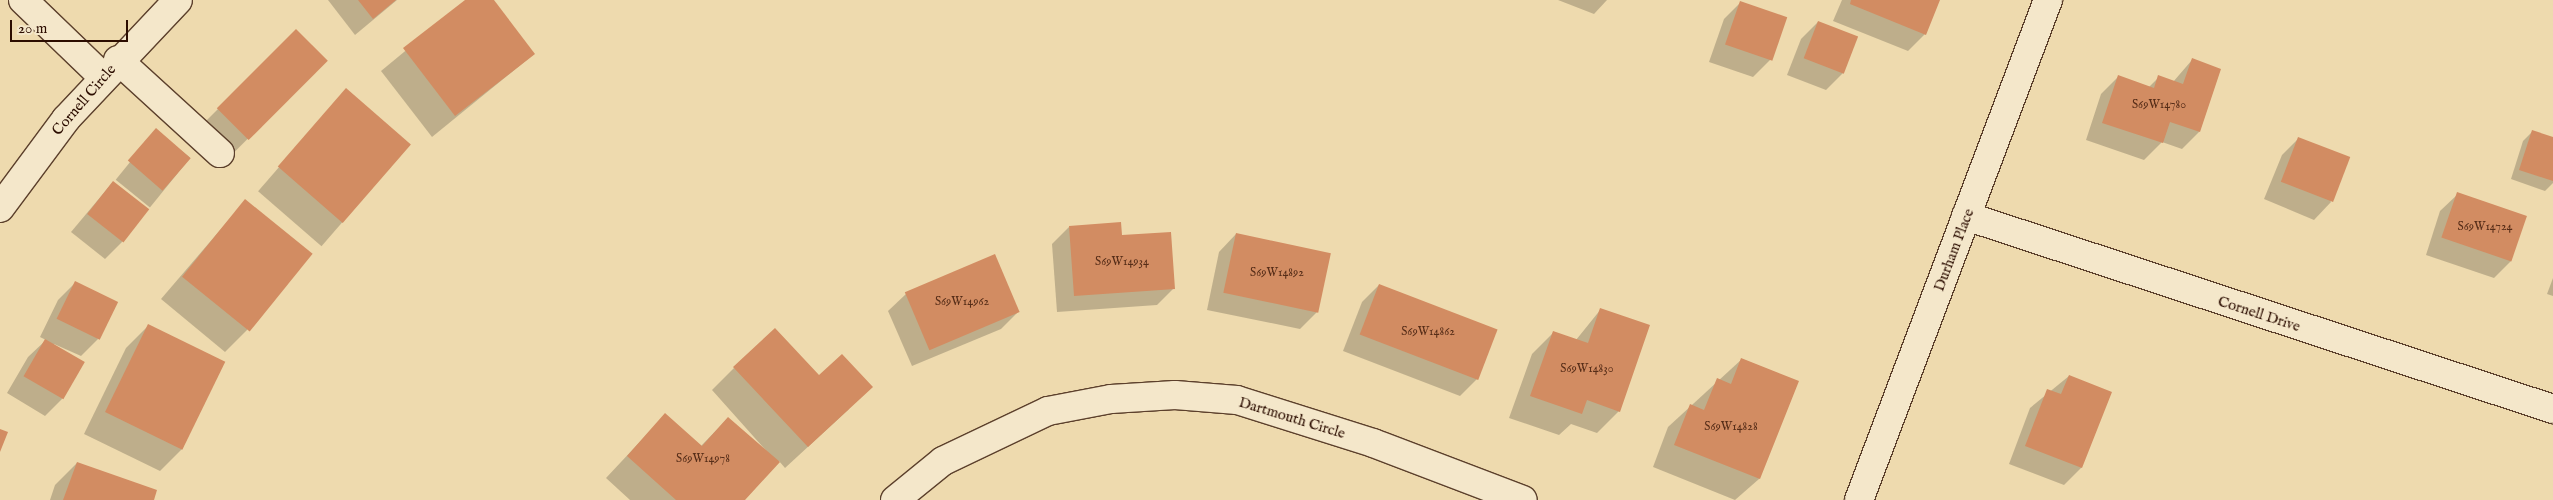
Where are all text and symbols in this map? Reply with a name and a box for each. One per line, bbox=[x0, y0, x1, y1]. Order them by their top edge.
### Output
scale bar bbox=[12, 10, 130, 42]
text: 20 m bbox=[18, 19, 47, 38]
street label: Cornell Circle bbox=[48, 61, 120, 139]
house number: S69W14780 bbox=[2132, 98, 2186, 112]
street label: Durham Place bbox=[1930, 206, 1978, 294]
house number: S69W14724 bbox=[2457, 220, 2513, 234]
house number: S69W14934 bbox=[1095, 255, 1149, 269]
house number: S69W14892 bbox=[1250, 266, 1304, 280]
street label: Cornell Drive bbox=[2216, 292, 2302, 336]
house number: S69W14962 bbox=[935, 295, 989, 309]
house number: S69W14862 bbox=[1401, 325, 1455, 339]
house number: S69W14830 bbox=[1560, 362, 1614, 376]
street label: Dartmouth Circle bbox=[1237, 393, 1347, 443]
house number: S69W14828 bbox=[1704, 420, 1758, 434]
house number: S69W14978 bbox=[676, 452, 730, 466]

